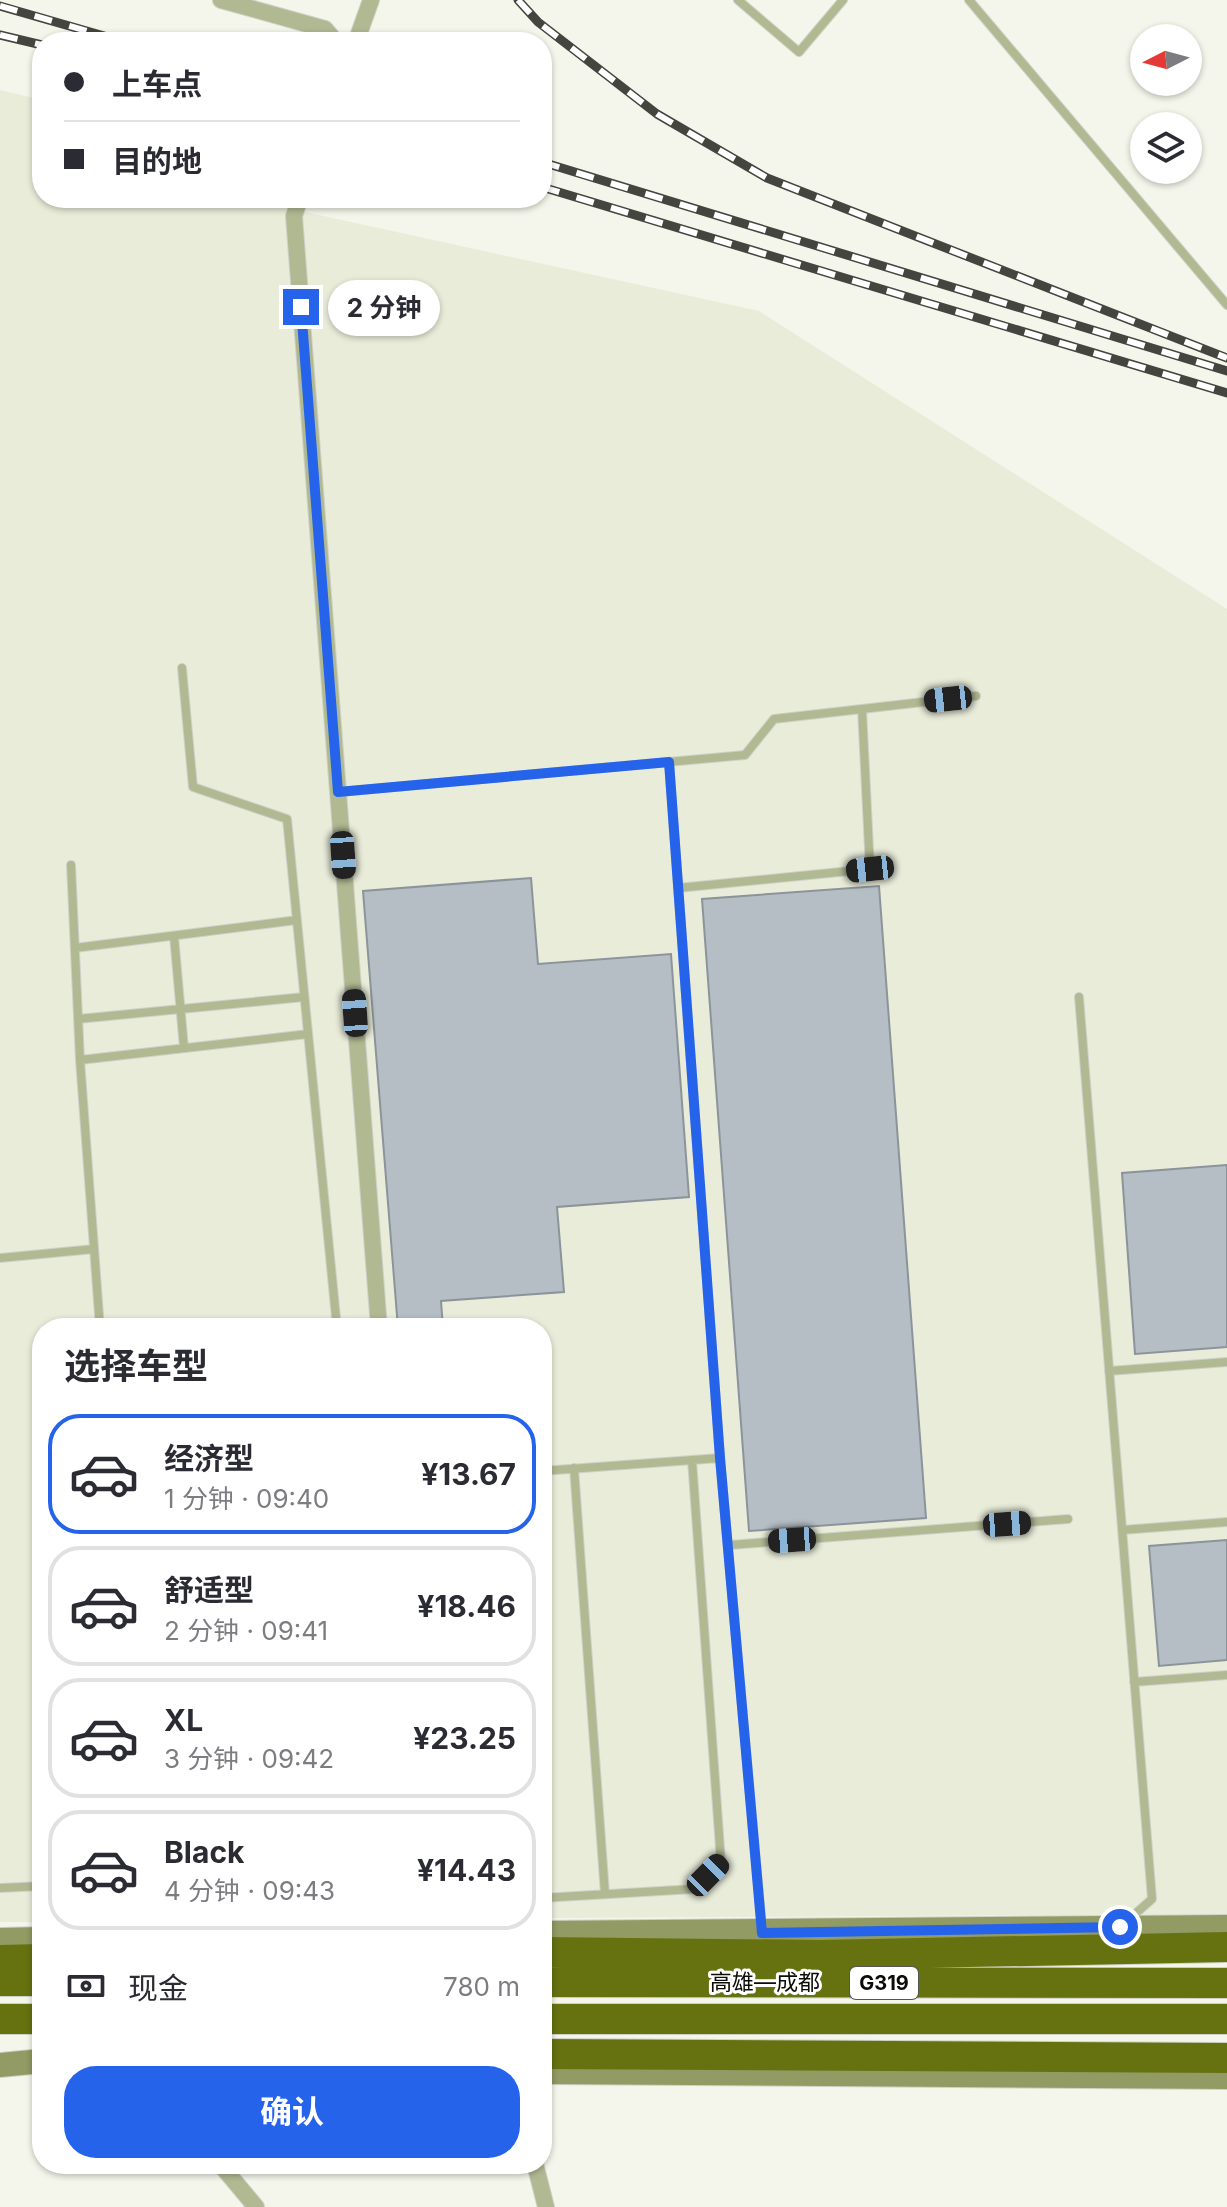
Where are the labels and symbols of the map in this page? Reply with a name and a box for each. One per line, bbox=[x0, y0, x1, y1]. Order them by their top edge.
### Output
north arrow bbox=[1130, 24, 1202, 96]
callout: 2 分钟 bbox=[329, 279, 441, 335]
route end bbox=[283, 289, 319, 325]
car bbox=[923, 685, 973, 713]
car bbox=[329, 830, 357, 880]
car bbox=[845, 855, 895, 883]
car bbox=[341, 988, 369, 1038]
car bbox=[982, 1510, 1032, 1538]
car bbox=[767, 1526, 817, 1554]
car bbox=[683, 1850, 733, 1900]
route start bbox=[1102, 1909, 1138, 1945]
road number: G319 bbox=[850, 1967, 918, 1999]
street label: 高雄—成都 bbox=[710, 1969, 820, 1995]

